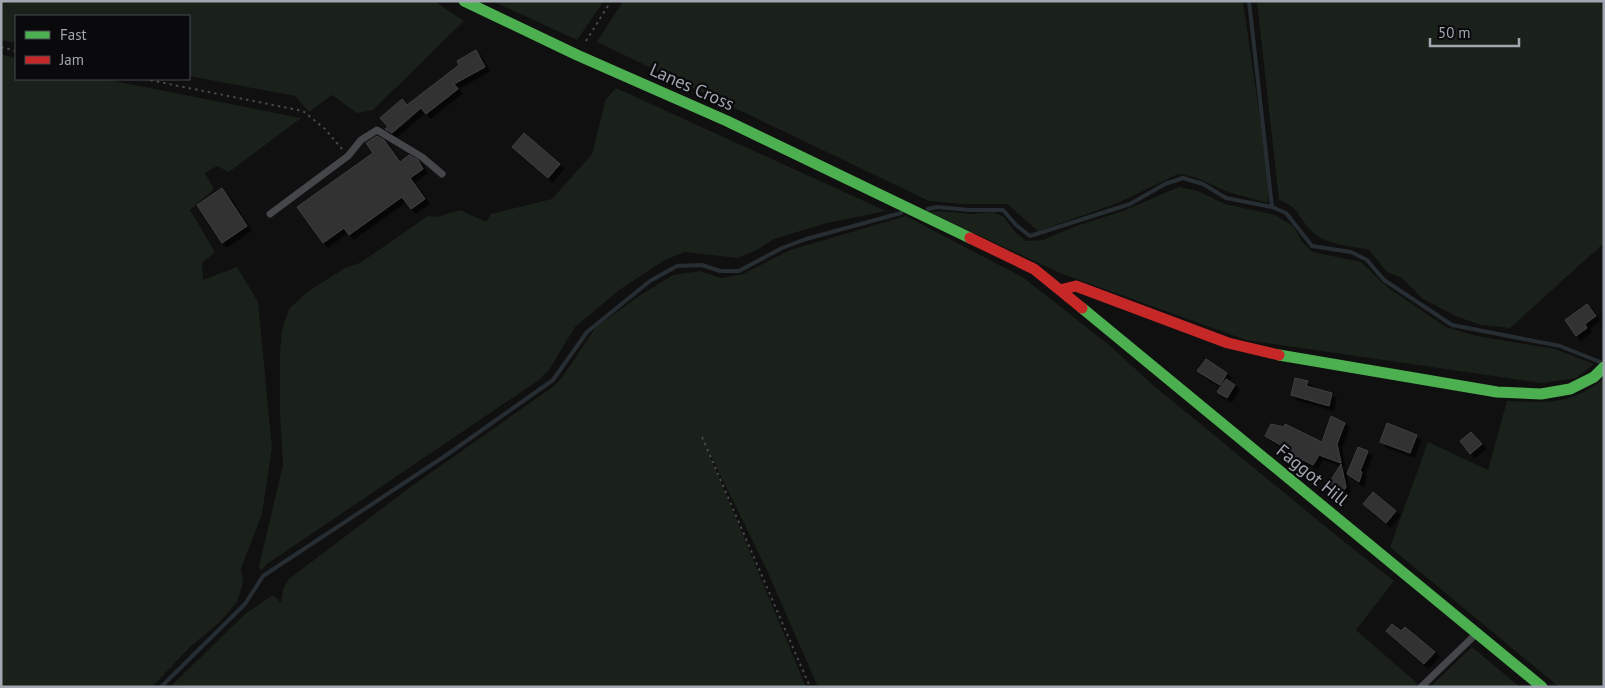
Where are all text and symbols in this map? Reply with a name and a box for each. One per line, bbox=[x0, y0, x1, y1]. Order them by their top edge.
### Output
legend bbox=[15, 15, 190, 80]
scale bar bbox=[1430, 15, 1519, 47]
text: 50 m bbox=[1438, 23, 1471, 42]
text: Fast bbox=[60, 25, 87, 44]
text: Jam bbox=[59, 50, 84, 69]
street label: Lanes Cross bbox=[646, 58, 738, 115]
street label: Faggot Hill bbox=[1272, 439, 1353, 511]

